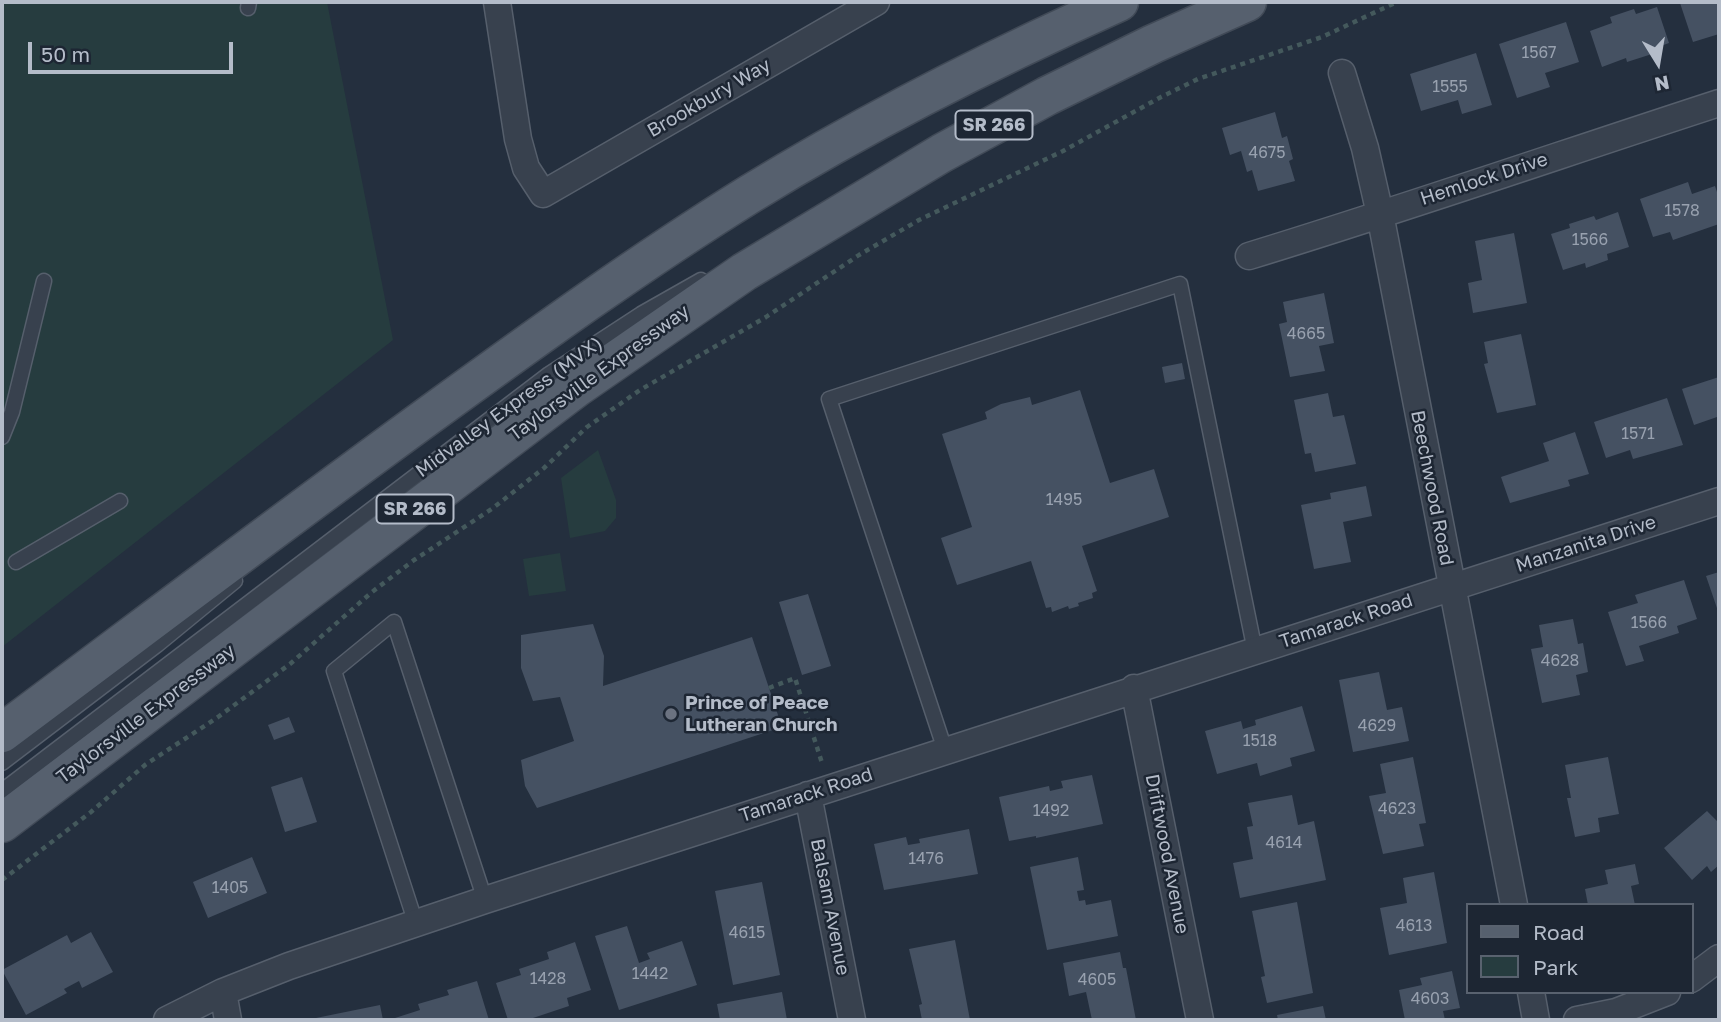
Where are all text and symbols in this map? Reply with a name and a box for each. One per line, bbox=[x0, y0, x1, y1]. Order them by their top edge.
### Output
scale bar bbox=[32, 28, 236, 72]
north arrow bbox=[1623, 28, 1693, 98]
text: 50 m bbox=[41, 41, 90, 67]
house number: 1567 bbox=[1521, 43, 1557, 63]
street label: Brookbury Way bbox=[643, 53, 775, 143]
text: N bbox=[1653, 71, 1671, 97]
house number: 1555 bbox=[1432, 77, 1468, 97]
road number: SR 266 bbox=[956, 110, 1032, 140]
house number: 4675 bbox=[1248, 143, 1286, 163]
street label: Hemlock Drive bbox=[1417, 148, 1551, 210]
house number: 1578 bbox=[1664, 201, 1700, 221]
house number: 1566 bbox=[1572, 230, 1608, 250]
street label: Taylorsville Expressway bbox=[504, 300, 694, 446]
house number: 4665 bbox=[1287, 324, 1325, 344]
street label: Midvalley Express (MVX) bbox=[411, 332, 607, 482]
street label: Beechwood Road bbox=[1406, 408, 1458, 568]
house number: 1571 bbox=[1621, 424, 1655, 444]
house number: 1495 bbox=[1046, 490, 1082, 510]
road number: SR 266 bbox=[376, 494, 453, 524]
street label: Manzanita Drive bbox=[1513, 511, 1659, 577]
street label: Tamarack Road bbox=[1277, 589, 1415, 653]
house number: 1566 bbox=[1631, 613, 1667, 633]
street label: Taylorsville Expressway bbox=[52, 639, 240, 789]
house number: 4628 bbox=[1541, 651, 1579, 671]
place label: Prince of Peace Lutheran Church bbox=[685, 692, 837, 736]
marker: Prince of Peace Lutheran Church bbox=[663, 706, 679, 722]
house number: 4629 bbox=[1358, 716, 1396, 736]
house number: 1518 bbox=[1243, 731, 1277, 751]
street label: Tamarack Road bbox=[737, 763, 875, 827]
street label: Driftwood Avenue bbox=[1140, 772, 1194, 936]
house number: 4623 bbox=[1378, 799, 1416, 819]
house number: 1492 bbox=[1033, 801, 1069, 821]
house number: 4614 bbox=[1266, 833, 1302, 853]
street label: Balsam Avenue bbox=[806, 837, 854, 977]
house number: 1476 bbox=[908, 849, 944, 869]
house number: 1405 bbox=[212, 878, 248, 898]
legend bbox=[1466, 903, 1693, 994]
house number: 4613 bbox=[1396, 916, 1432, 936]
text: Road bbox=[1533, 919, 1584, 945]
house number: 4615 bbox=[729, 923, 765, 943]
text: Park bbox=[1533, 954, 1578, 980]
house number: 1442 bbox=[632, 964, 668, 984]
house number: 1428 bbox=[530, 969, 566, 989]
house number: 4605 bbox=[1078, 970, 1116, 990]
house number: 4603 bbox=[1411, 989, 1449, 1009]

